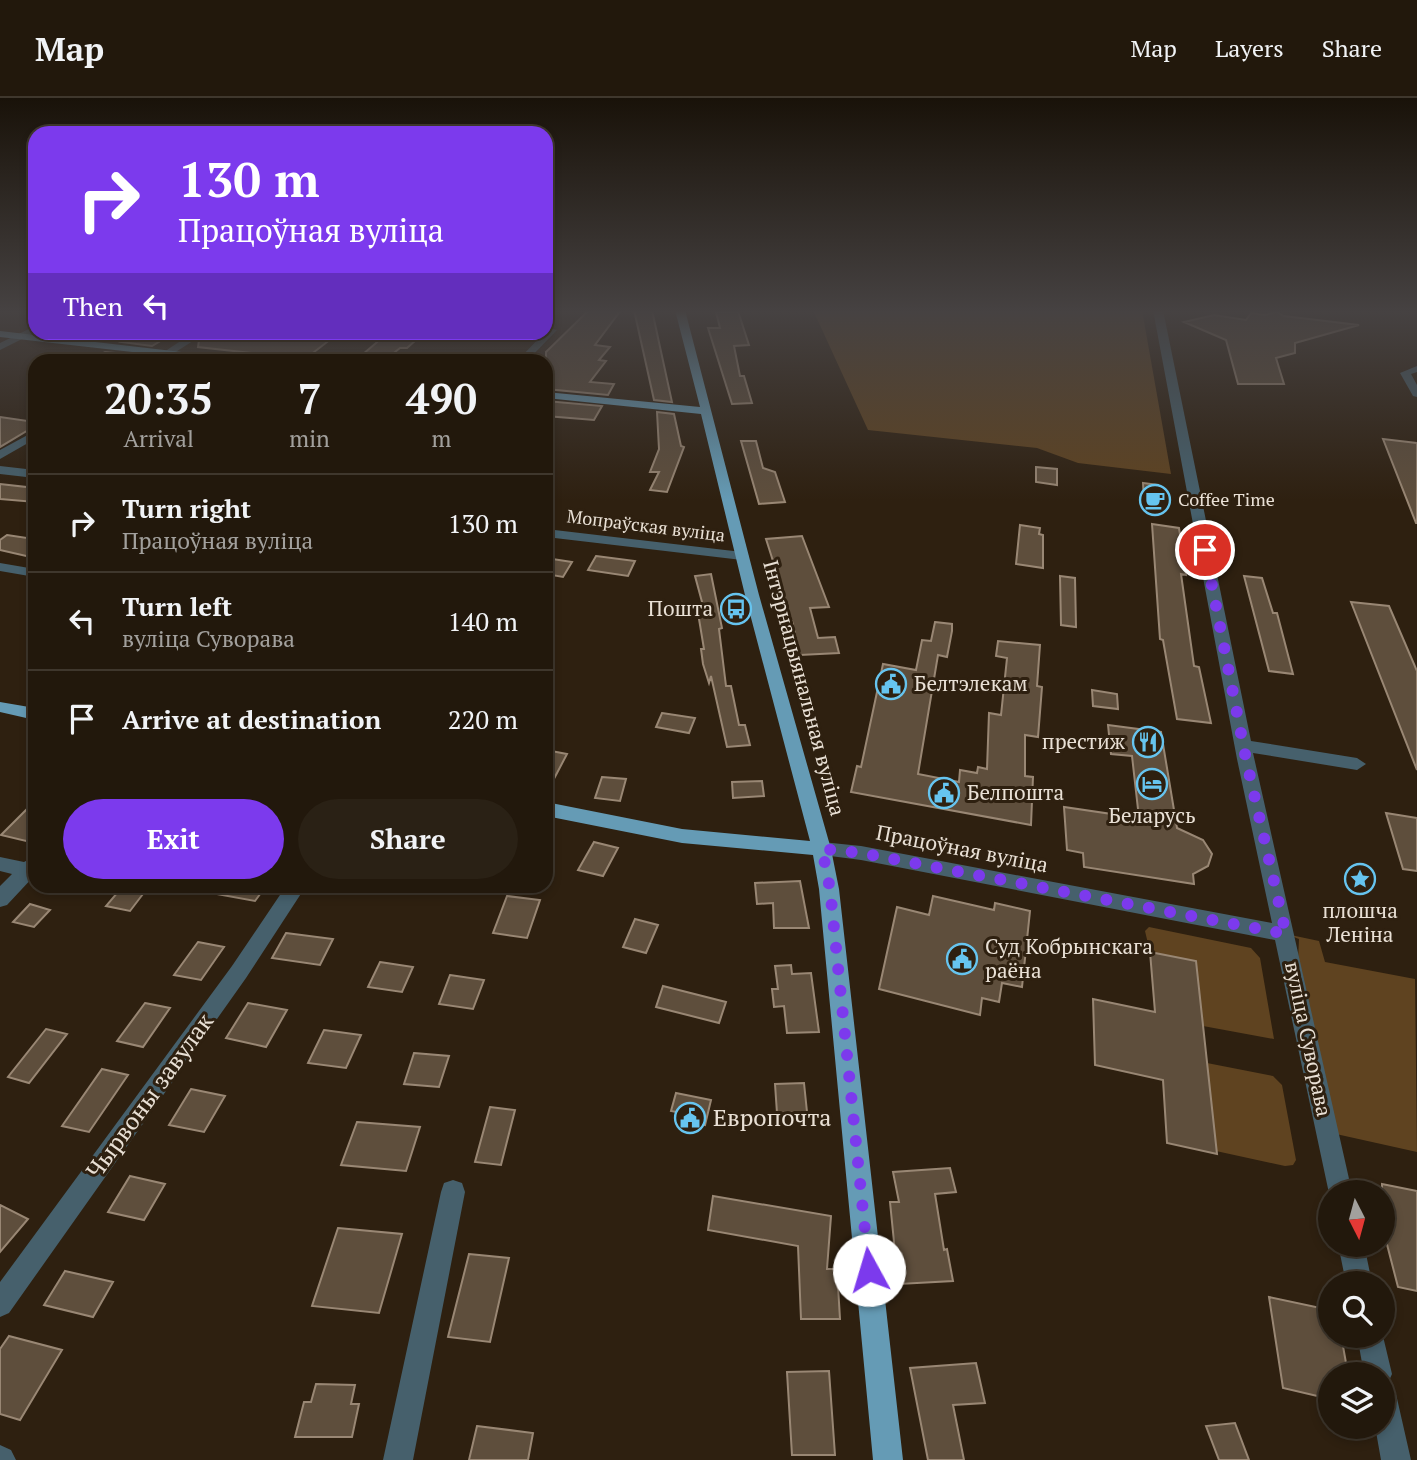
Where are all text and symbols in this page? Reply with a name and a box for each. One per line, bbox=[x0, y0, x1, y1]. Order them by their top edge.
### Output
text: Map bbox=[35, 27, 104, 70]
text: Map bbox=[1130, 32, 1177, 64]
text: Layers bbox=[1215, 32, 1284, 64]
text: Share bbox=[1322, 32, 1382, 64]
text: 130 m bbox=[178, 146, 320, 211]
icon: right bbox=[63, 154, 154, 245]
text: Працоўная вуліца bbox=[178, 209, 444, 251]
icon: left bbox=[137, 287, 175, 325]
text: Then bbox=[63, 289, 123, 323]
text: 20:35 bbox=[104, 370, 213, 426]
text: 7 bbox=[298, 370, 321, 426]
text: 490 bbox=[406, 370, 477, 426]
text: Arrival bbox=[123, 423, 194, 454]
text: min bbox=[289, 423, 330, 454]
text: m bbox=[431, 423, 451, 454]
cafe icon: Coffee Time bbox=[1138, 483, 1172, 517]
place label: Coffee Time bbox=[1178, 487, 1275, 511]
text: Turn right bbox=[122, 491, 251, 525]
street label: Мопраўская вуліца bbox=[566, 503, 727, 547]
icon: right bbox=[63, 504, 101, 542]
text: 130 m bbox=[448, 506, 518, 540]
pin bbox=[1175, 520, 1235, 580]
text: Працоўная вуліца bbox=[122, 525, 313, 556]
icon: arrive bbox=[1186, 531, 1224, 569]
street label: Інтэрнацыянальная вуліца bbox=[757, 557, 853, 819]
text: Turn left bbox=[122, 589, 232, 623]
bus stop icon: Пошта bbox=[719, 592, 753, 626]
place label: Пошта bbox=[648, 594, 713, 622]
icon: left bbox=[63, 602, 101, 640]
text: 140 m bbox=[448, 604, 518, 638]
text: вуліца Суворава bbox=[122, 623, 295, 654]
public building icon: Белтэлекам bbox=[874, 667, 908, 701]
place label: Белтэлекам bbox=[914, 669, 1028, 697]
icon: arrive bbox=[63, 700, 101, 738]
text: Arrive at destination bbox=[122, 702, 381, 736]
text: 220 m bbox=[448, 702, 518, 736]
restaurant icon: престиж bbox=[1131, 725, 1165, 759]
place label: престиж bbox=[1042, 727, 1126, 755]
hotel icon: Беларусь bbox=[1135, 767, 1169, 801]
public building icon: Белпошта bbox=[927, 776, 961, 810]
place label: Белпошта bbox=[967, 778, 1065, 806]
button: Exit bbox=[63, 799, 284, 879]
button: Share bbox=[298, 799, 518, 879]
place label: Беларусь bbox=[1108, 801, 1196, 829]
street label: Працоўная вуліца bbox=[874, 818, 1051, 878]
place icon: плошча Леніна bbox=[1343, 862, 1377, 896]
place label: плошча Леніна bbox=[1322, 896, 1398, 948]
place label: Суд Кобрынскага раёна bbox=[985, 932, 1153, 984]
public building icon: Суд Кобрынскага раёна bbox=[945, 942, 979, 976]
street label: вуліца Суворава bbox=[1279, 959, 1339, 1119]
street label: Чырвоны завулак bbox=[78, 1006, 220, 1185]
public building icon: Европочта bbox=[673, 1101, 707, 1135]
place label: Европочта bbox=[713, 1101, 831, 1133]
north arrow bbox=[1318, 1180, 1395, 1256]
map controls bbox=[1318, 1180, 1395, 1439]
position arrow bbox=[832, 1233, 906, 1307]
button: search bbox=[1318, 1271, 1395, 1348]
button: layers bbox=[1318, 1362, 1395, 1439]

